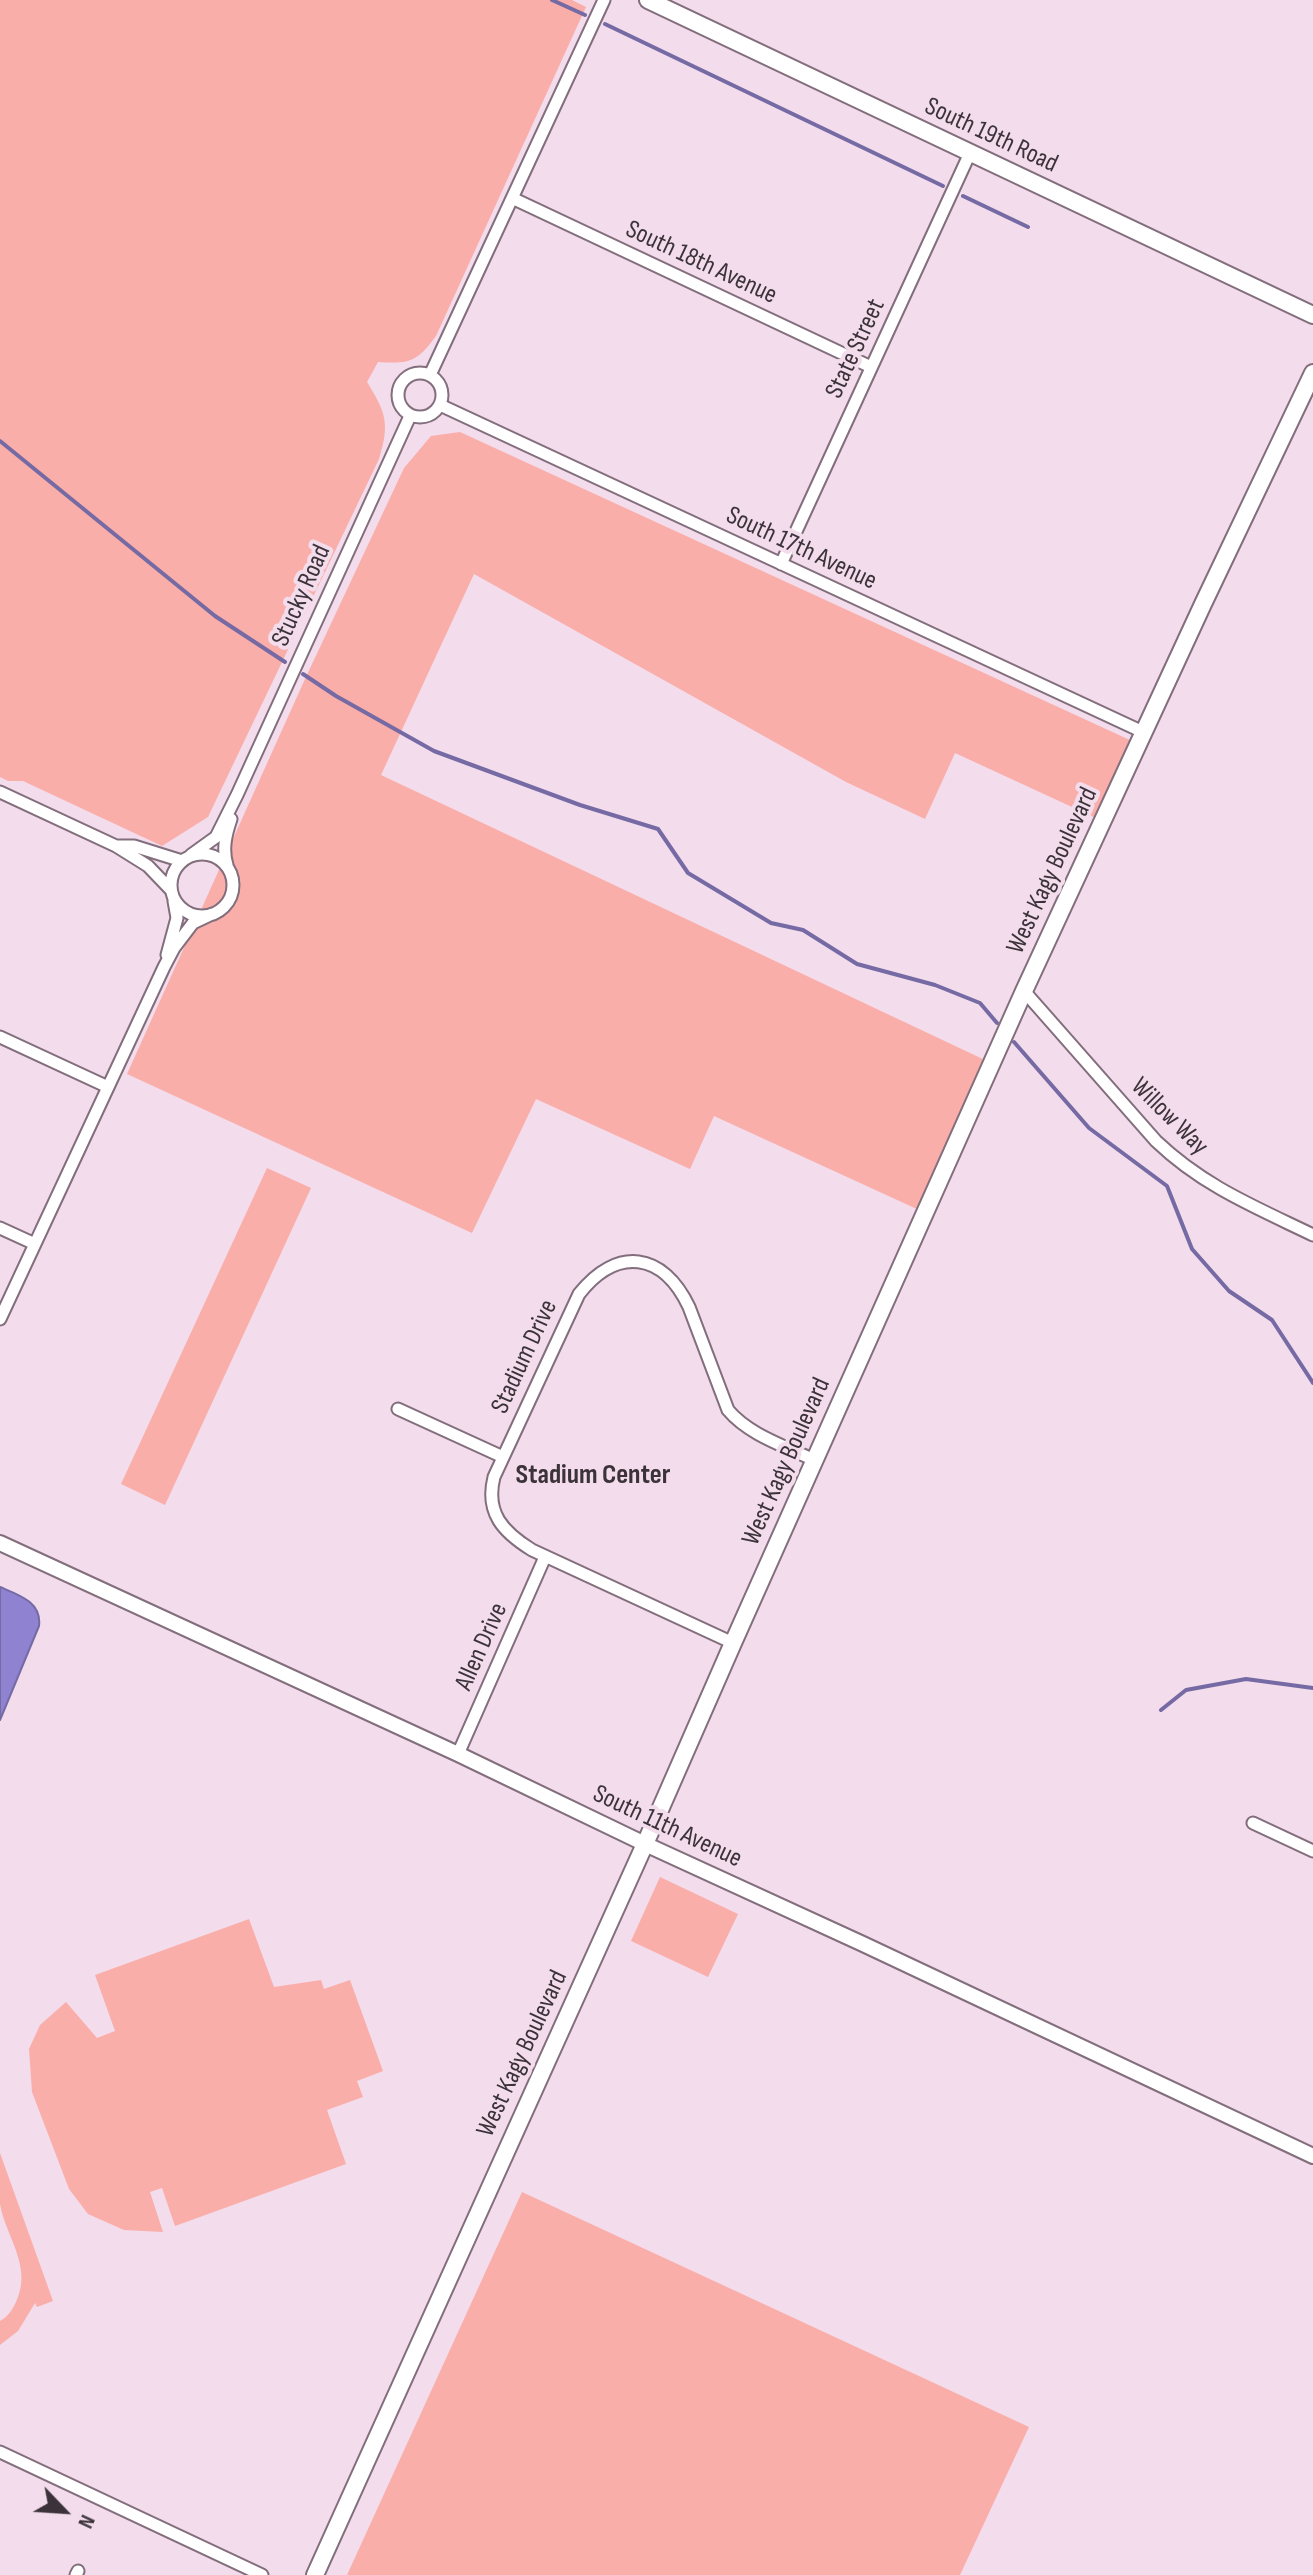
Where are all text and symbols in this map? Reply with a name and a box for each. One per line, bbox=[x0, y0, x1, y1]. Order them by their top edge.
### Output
street label: South 19th Road bbox=[919, 92, 1063, 180]
street label: South 18th Avenue bbox=[620, 214, 782, 312]
street label: State Street bbox=[819, 294, 893, 404]
street label: South 17th Avenue bbox=[721, 501, 881, 597]
street label: Stucky Road bbox=[266, 540, 338, 652]
street label: West Kagy Boulevard bbox=[1001, 783, 1105, 959]
street label: Willow Way bbox=[1124, 1072, 1214, 1162]
street label: Stadium Drive bbox=[485, 1295, 565, 1419]
street label: West Kagy Boulevard bbox=[736, 1373, 838, 1551]
district label: Stadium Center bbox=[516, 1459, 670, 1493]
street label: Allen Drive bbox=[449, 1599, 515, 1695]
street label: South 11th Avenue bbox=[588, 1779, 746, 1875]
street label: West Kagy Boulevard bbox=[471, 1966, 575, 2142]
north arrow bbox=[24, 2471, 104, 2551]
text: N bbox=[71, 2510, 101, 2532]

